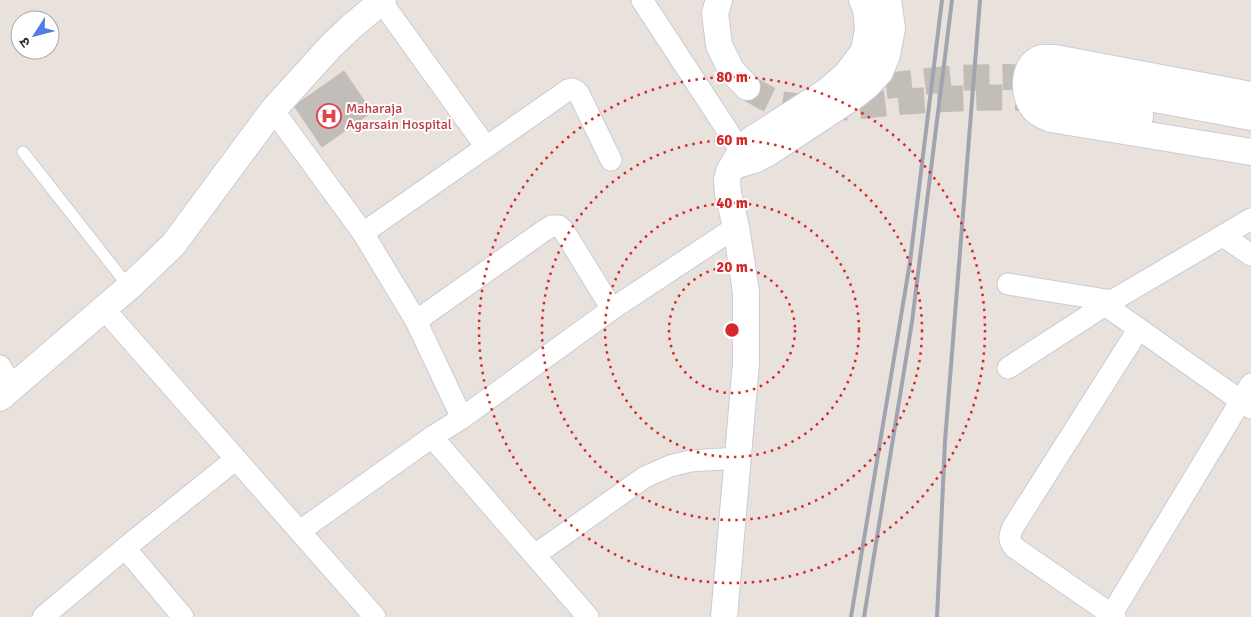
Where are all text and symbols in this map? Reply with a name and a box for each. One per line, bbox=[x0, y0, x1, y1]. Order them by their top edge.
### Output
north arrow bbox=[10, 10, 60, 60]
text: उ bbox=[15, 33, 34, 51]
text: 80 m bbox=[716, 68, 748, 86]
place label: Maharaja Agarsain Hospital bbox=[346, 100, 452, 133]
hospital icon: Maharaja Agarsain Hospital bbox=[316, 103, 342, 129]
text: 60 m bbox=[716, 131, 748, 149]
text: 40 m bbox=[716, 194, 748, 212]
text: 20 m bbox=[716, 258, 748, 276]
centre of rings bbox=[723, 321, 741, 339]

